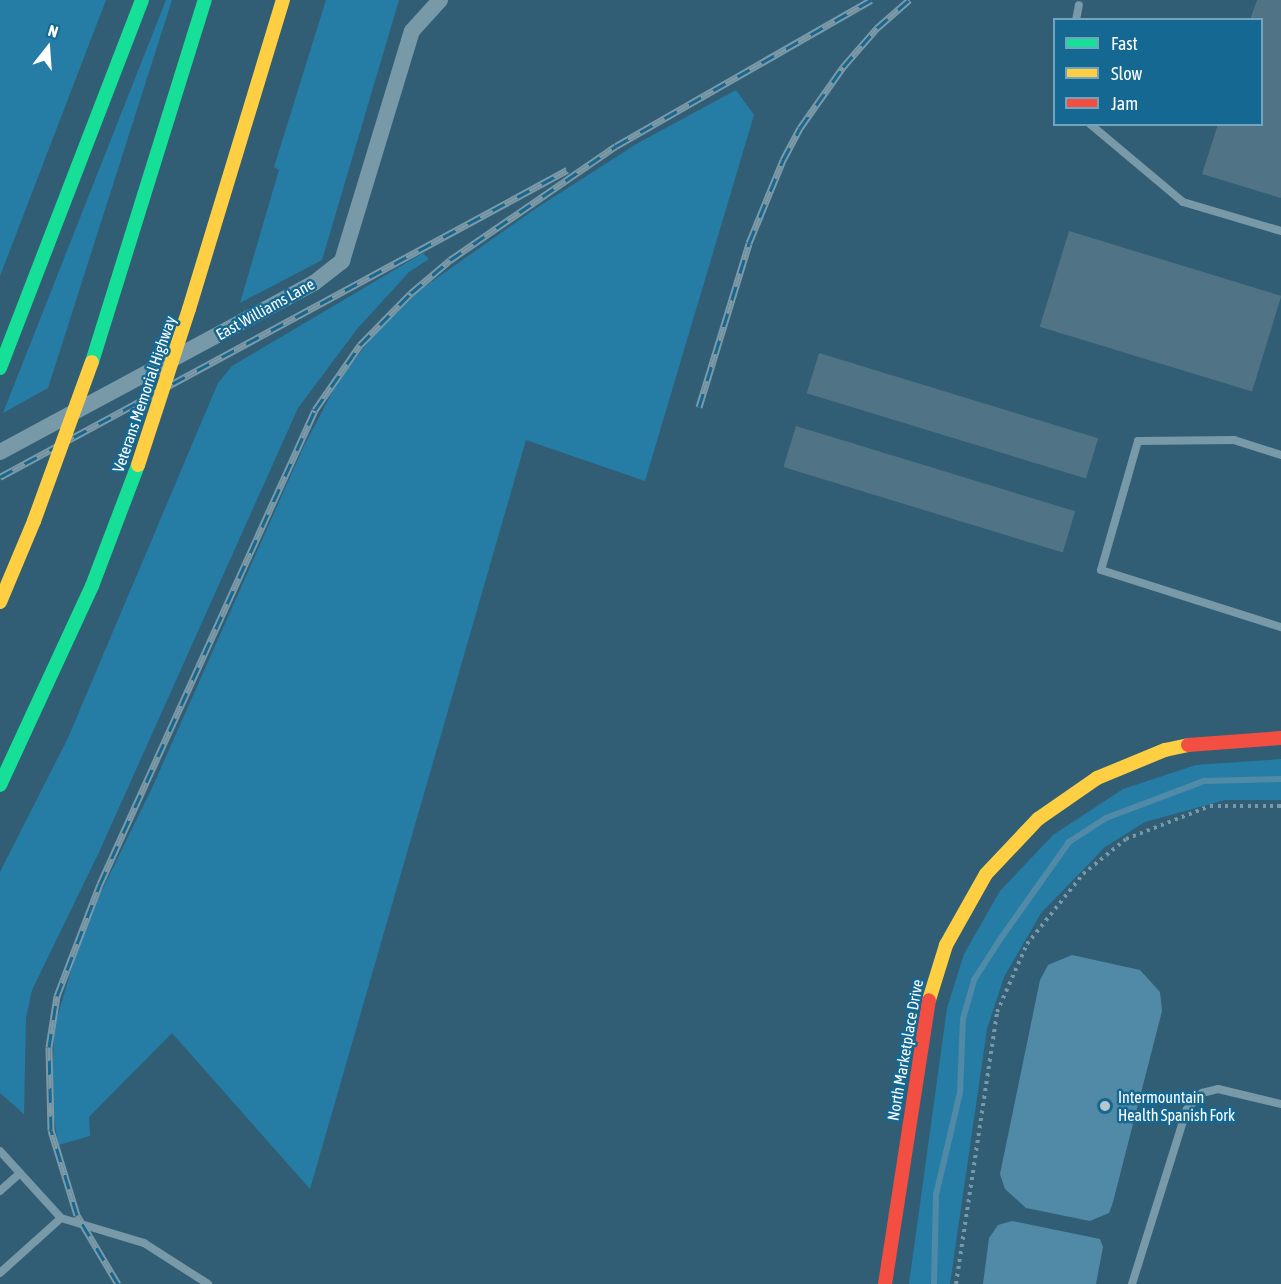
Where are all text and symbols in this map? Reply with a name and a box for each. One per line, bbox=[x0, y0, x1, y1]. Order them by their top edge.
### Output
north arrow bbox=[18, 18, 78, 78]
legend bbox=[1053, 18, 1263, 126]
text: N bbox=[46, 21, 60, 41]
text: Fast bbox=[1111, 33, 1138, 54]
text: Slow bbox=[1111, 63, 1142, 84]
text: Jam bbox=[1111, 93, 1138, 114]
street label: East Williams Lane bbox=[212, 274, 318, 344]
street label: Veterans Memorial Highway bbox=[108, 313, 180, 475]
street label: North Marketplace Drive bbox=[883, 978, 927, 1122]
place label: Intermountain Health Spanish Fork bbox=[1118, 1087, 1235, 1125]
marker: Intermountain Health Spanish Fork bbox=[1096, 1097, 1114, 1115]

